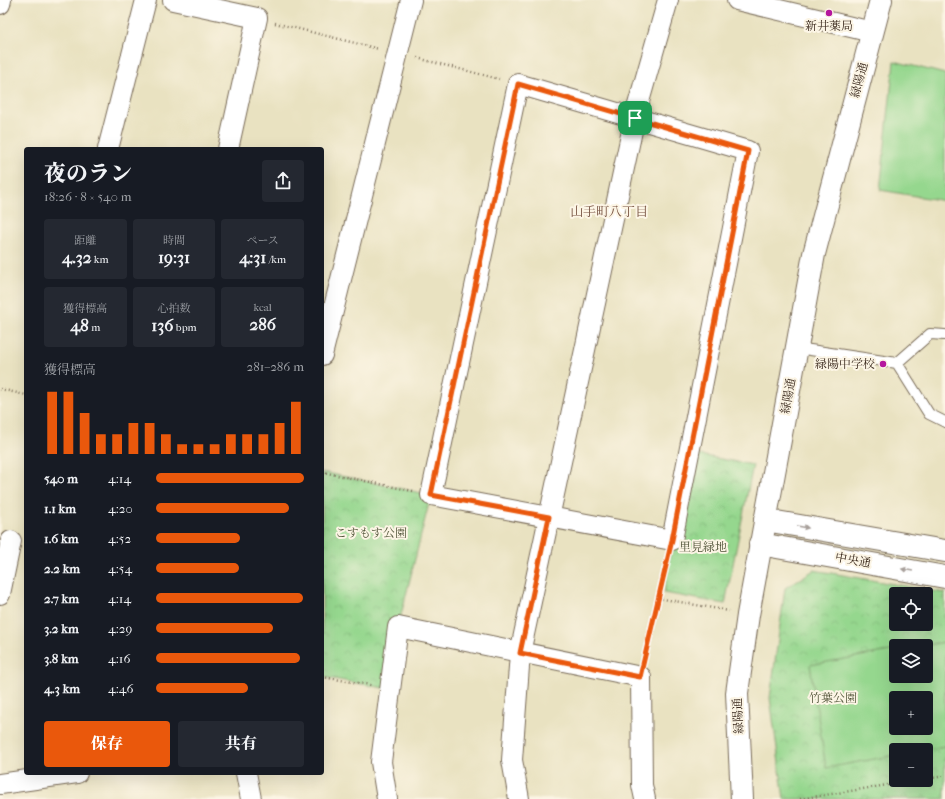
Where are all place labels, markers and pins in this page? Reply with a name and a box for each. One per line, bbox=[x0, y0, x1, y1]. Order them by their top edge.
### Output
marker: 新井薬局 bbox=[824, 8, 834, 18]
place label: 新井薬局 bbox=[805, 19, 853, 33]
pin bbox=[618, 101, 652, 135]
place label: 緑陽中学校 bbox=[815, 357, 875, 371]
marker: 緑陽中学校 bbox=[878, 359, 888, 369]

